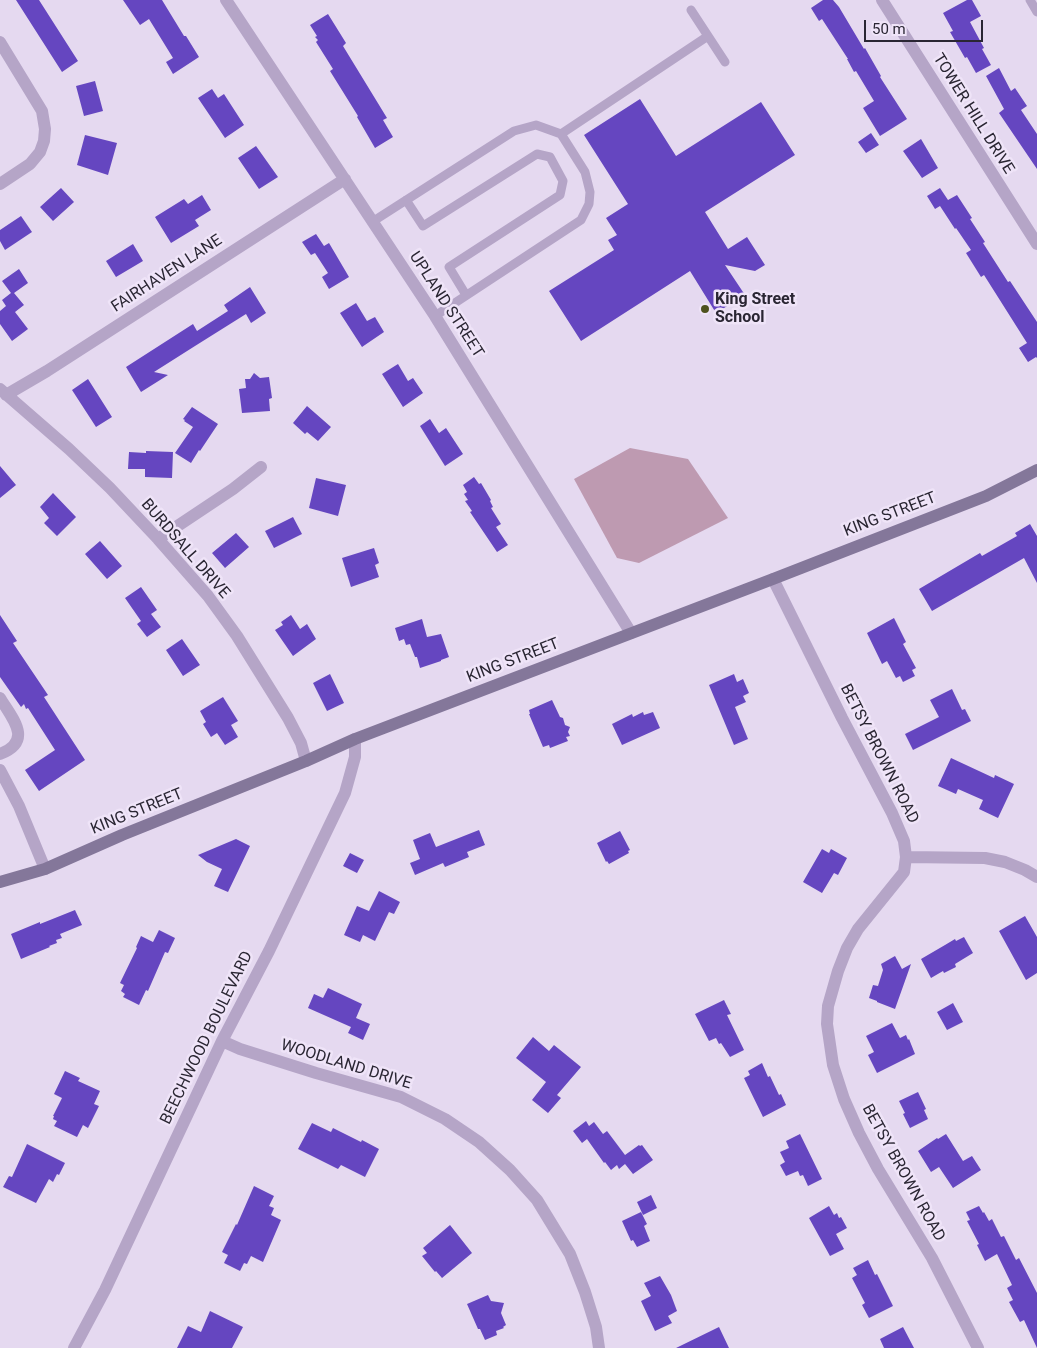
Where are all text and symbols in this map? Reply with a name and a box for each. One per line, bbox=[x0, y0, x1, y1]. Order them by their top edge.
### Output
scale bar bbox=[867, 10, 986, 42]
text: 50 m bbox=[872, 20, 906, 38]
street label: TOWER HILL DRIVE bbox=[928, 50, 1018, 178]
street label: FAIRHAVEN LANE bbox=[108, 231, 226, 317]
street label: UPLAND STREET bbox=[405, 248, 487, 362]
place label: King Street School bbox=[715, 290, 795, 328]
marker: King Street School bbox=[699, 303, 711, 315]
street label: KING STREET bbox=[841, 489, 939, 541]
street label: BURDSALL DRIVE bbox=[136, 495, 234, 603]
street label: KING STREET bbox=[464, 635, 562, 687]
street label: BETSY BROWN ROAD bbox=[836, 681, 922, 827]
street label: KING STREET bbox=[88, 785, 186, 839]
street label: BEECHWOOD BOULEVARD bbox=[157, 948, 257, 1128]
street label: WOODLAND DRIVE bbox=[278, 1036, 414, 1094]
street label: BETSY BROWN ROAD bbox=[857, 1101, 949, 1245]

